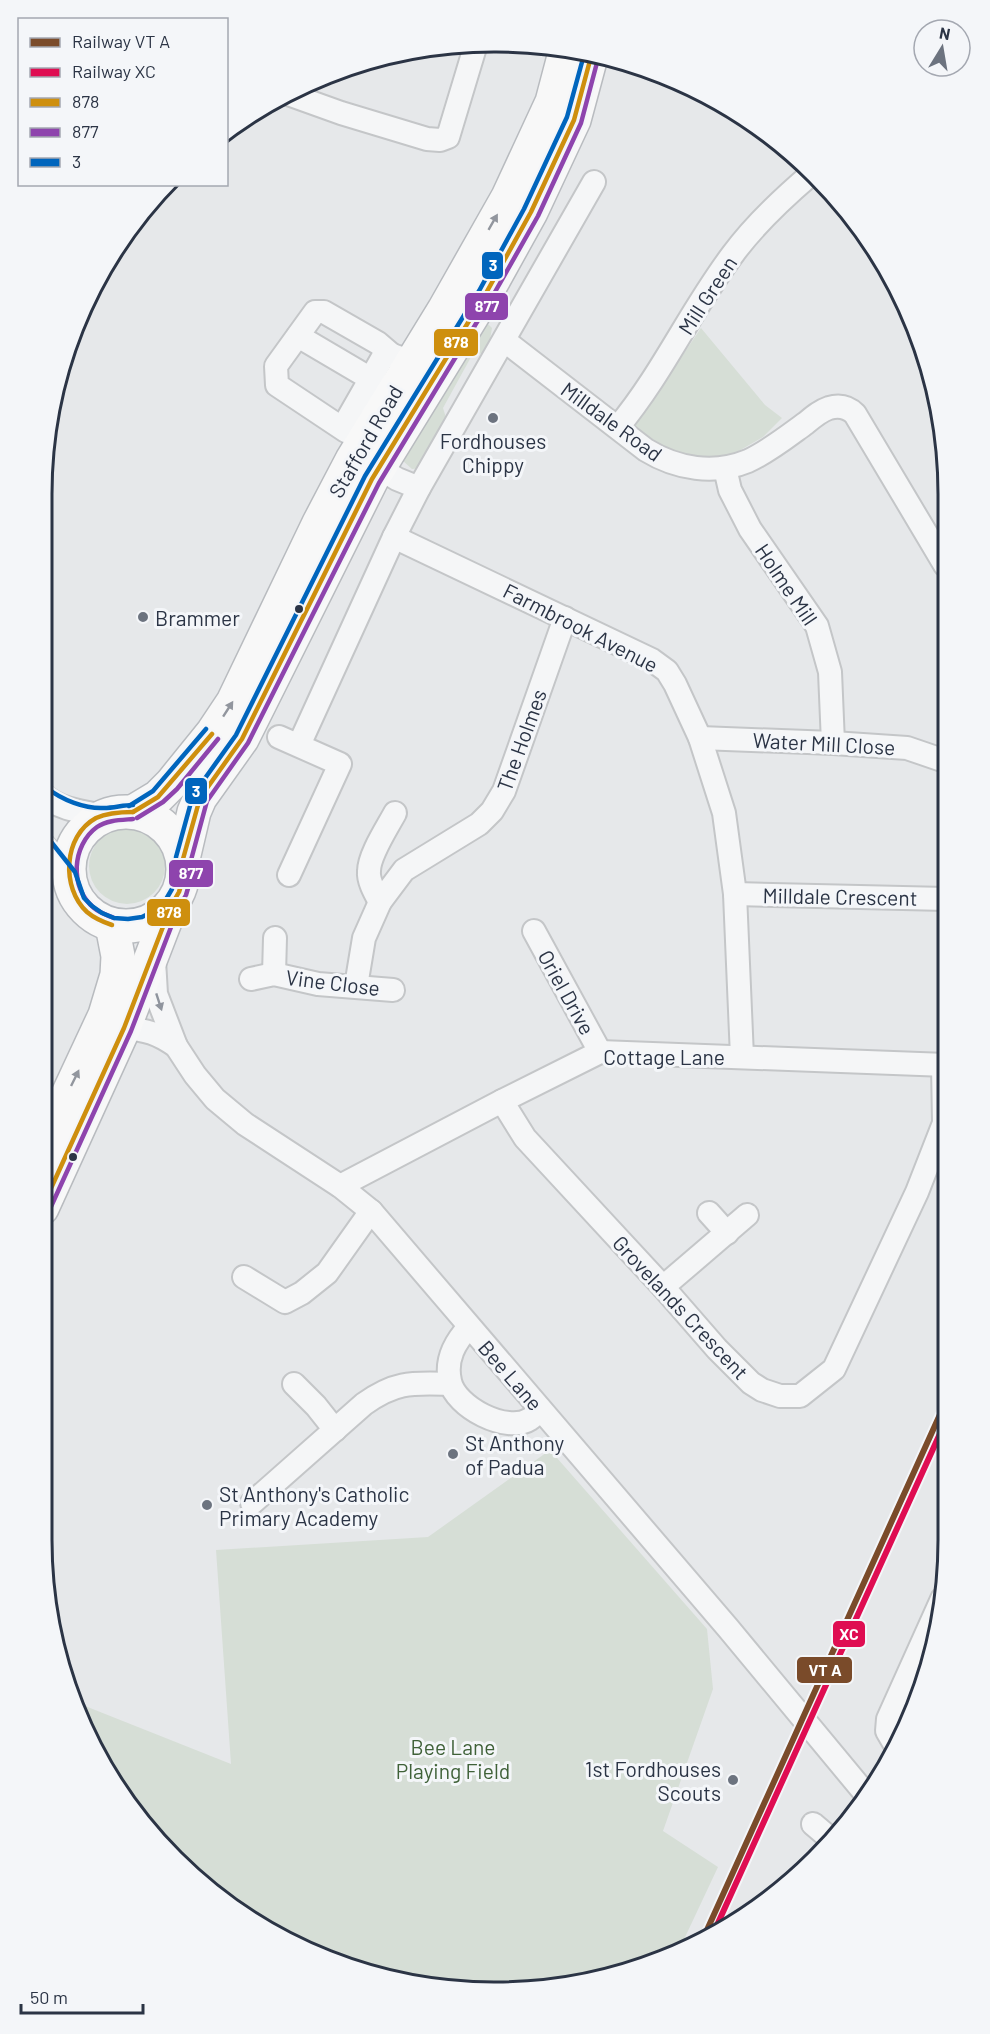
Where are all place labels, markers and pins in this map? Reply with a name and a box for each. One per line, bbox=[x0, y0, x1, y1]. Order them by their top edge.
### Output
marker: Fordhouses Chippy bbox=[486, 411, 500, 425]
place label: Fordhouses Chippy bbox=[440, 428, 546, 477]
unlabelled marker bbox=[293, 603, 305, 615]
place label: Brammer bbox=[155, 605, 240, 630]
marker: Brammer bbox=[136, 610, 150, 624]
unlabelled marker bbox=[67, 1151, 79, 1163]
place label: St Anthony of Padua bbox=[465, 1430, 565, 1479]
marker: St Anthony of Padua bbox=[446, 1447, 460, 1461]
place label: St Anthony's Catholic Primary Academy bbox=[219, 1481, 409, 1530]
marker: St Anthony's Catholic Primary Academy bbox=[200, 1498, 214, 1512]
place label: 1st Fordhouses Scouts bbox=[585, 1756, 721, 1805]
marker: 1st Fordhouses Scouts bbox=[726, 1773, 740, 1787]

